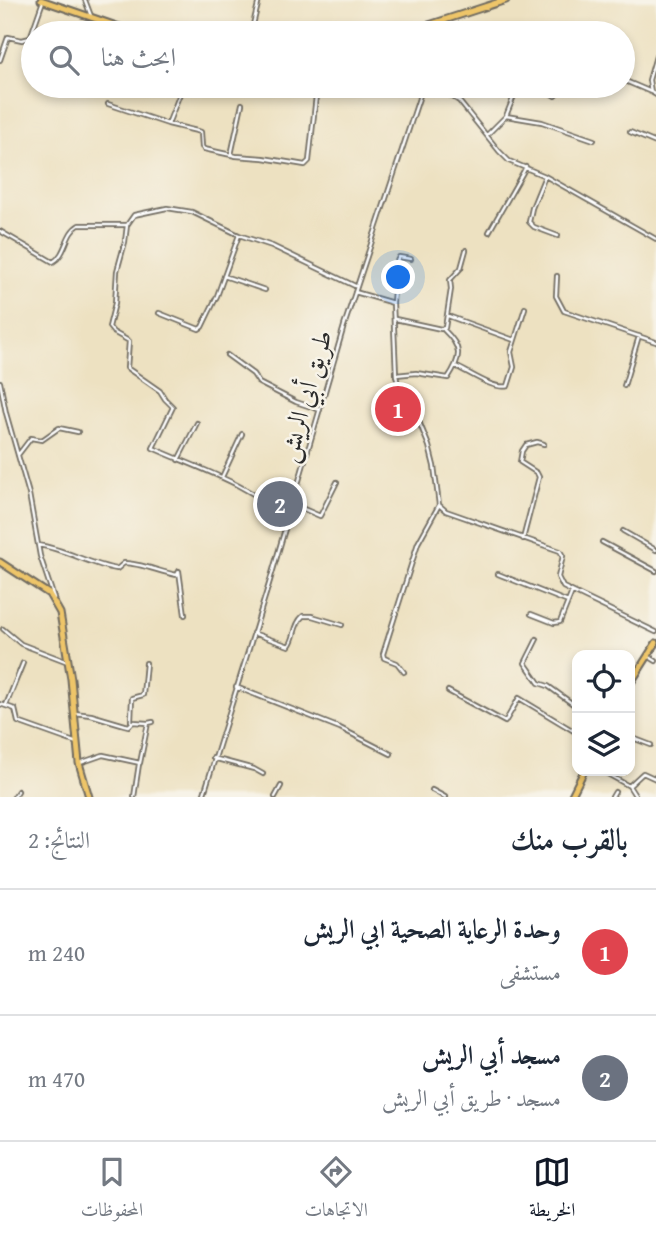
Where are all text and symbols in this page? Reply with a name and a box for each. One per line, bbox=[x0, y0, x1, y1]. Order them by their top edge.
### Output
search box bbox=[21, 21, 635, 98]
text: ابحث هنا bbox=[101, 37, 176, 76]
icon: search bbox=[45, 41, 83, 79]
your location bbox=[381, 260, 415, 294]
street label: طريق أبي الريش bbox=[267, 325, 345, 467]
pin: 1 bbox=[375, 383, 421, 435]
pin: 2 bbox=[257, 478, 303, 530]
map controls bbox=[572, 650, 635, 776]
button: locate bbox=[572, 650, 635, 713]
button: layers bbox=[572, 713, 635, 776]
text: بالقرب منك bbox=[511, 817, 628, 861]
text: النتائج: 2 bbox=[28, 823, 90, 856]
text: وحدة الرعاية الصحية ابي الريش bbox=[303, 909, 561, 948]
text: 240 m bbox=[28, 936, 85, 969]
text: 1 bbox=[599, 936, 611, 969]
text: مستشفى bbox=[500, 955, 561, 988]
text: مسجد أبي الريش bbox=[422, 1035, 561, 1074]
text: 470 m bbox=[28, 1062, 85, 1095]
text: 2 bbox=[599, 1062, 611, 1095]
text: مسجد · طريق أبي الريش bbox=[382, 1081, 561, 1114]
tab: المحفوظات bbox=[81, 1153, 143, 1228]
tab: الاتجاهات bbox=[304, 1153, 368, 1228]
tab: الخريطة bbox=[529, 1153, 575, 1228]

